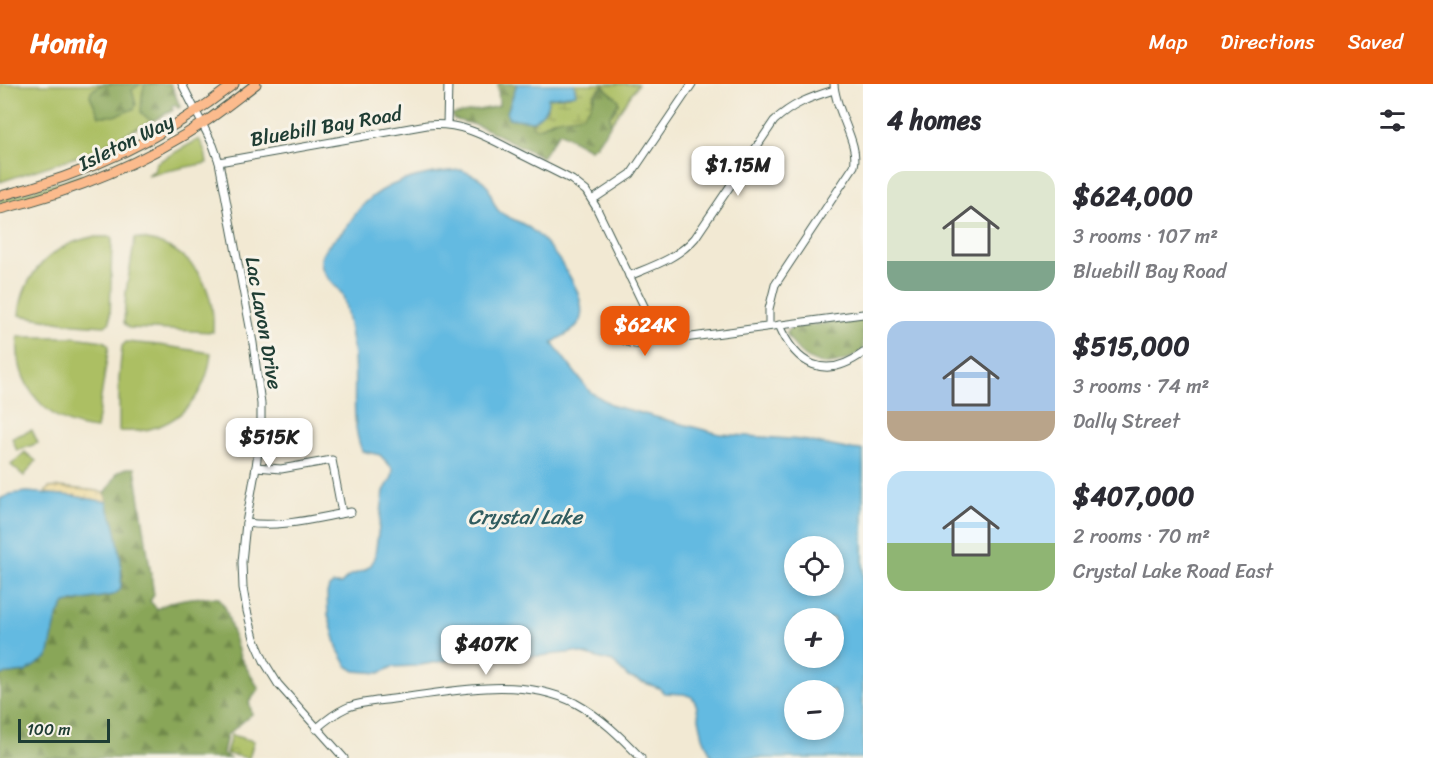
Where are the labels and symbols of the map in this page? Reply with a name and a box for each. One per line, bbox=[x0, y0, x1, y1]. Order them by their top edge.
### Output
street label: Bluebill Bay Road bbox=[248, 96, 406, 157]
street label: Isleton Way bbox=[71, 104, 181, 181]
pin: $1.15M bbox=[689, 146, 787, 197]
street label: Lac Lavon Drive bbox=[235, 254, 292, 392]
pin: $624K bbox=[603, 306, 687, 357]
pin: $515K bbox=[227, 418, 311, 469]
water label: Crystal Lake bbox=[468, 498, 584, 536]
pin: $407K bbox=[444, 625, 528, 676]
scale bar bbox=[18, 716, 110, 744]

